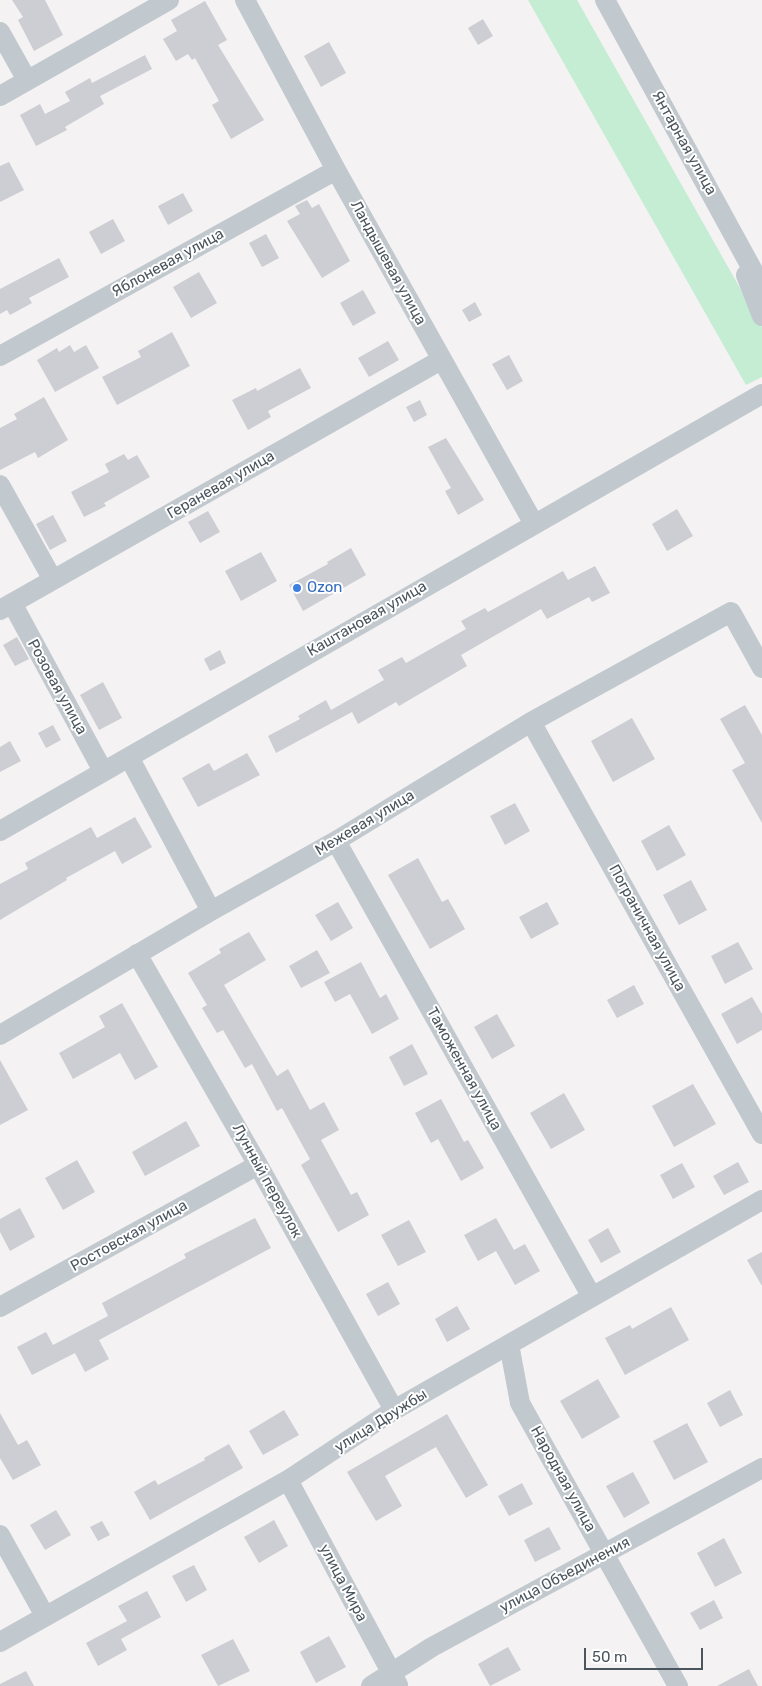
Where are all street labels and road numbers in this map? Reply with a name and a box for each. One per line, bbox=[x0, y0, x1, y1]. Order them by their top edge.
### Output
street label: Янтарная улица bbox=[648, 88, 720, 198]
street label: Ландышевая улица bbox=[346, 198, 430, 328]
street label: Яблоневая улица bbox=[109, 225, 227, 301]
street label: Гераневая улица bbox=[164, 447, 278, 523]
street label: Каштановая улица bbox=[304, 577, 430, 661]
street label: Розовая улица bbox=[23, 636, 91, 738]
street label: Межевая улица bbox=[312, 786, 418, 860]
street label: Пограничная улица bbox=[605, 862, 689, 994]
street label: Таможенная улица bbox=[423, 1004, 505, 1134]
street label: Лунный переулок bbox=[228, 1121, 306, 1241]
street label: Ростовская улица bbox=[67, 1196, 191, 1276]
street label: улица Дружбы bbox=[331, 1385, 431, 1457]
street label: Народная улица bbox=[527, 1423, 599, 1535]
street label: улица Объединения bbox=[497, 1533, 633, 1617]
street label: улица Мира bbox=[315, 1541, 371, 1625]

